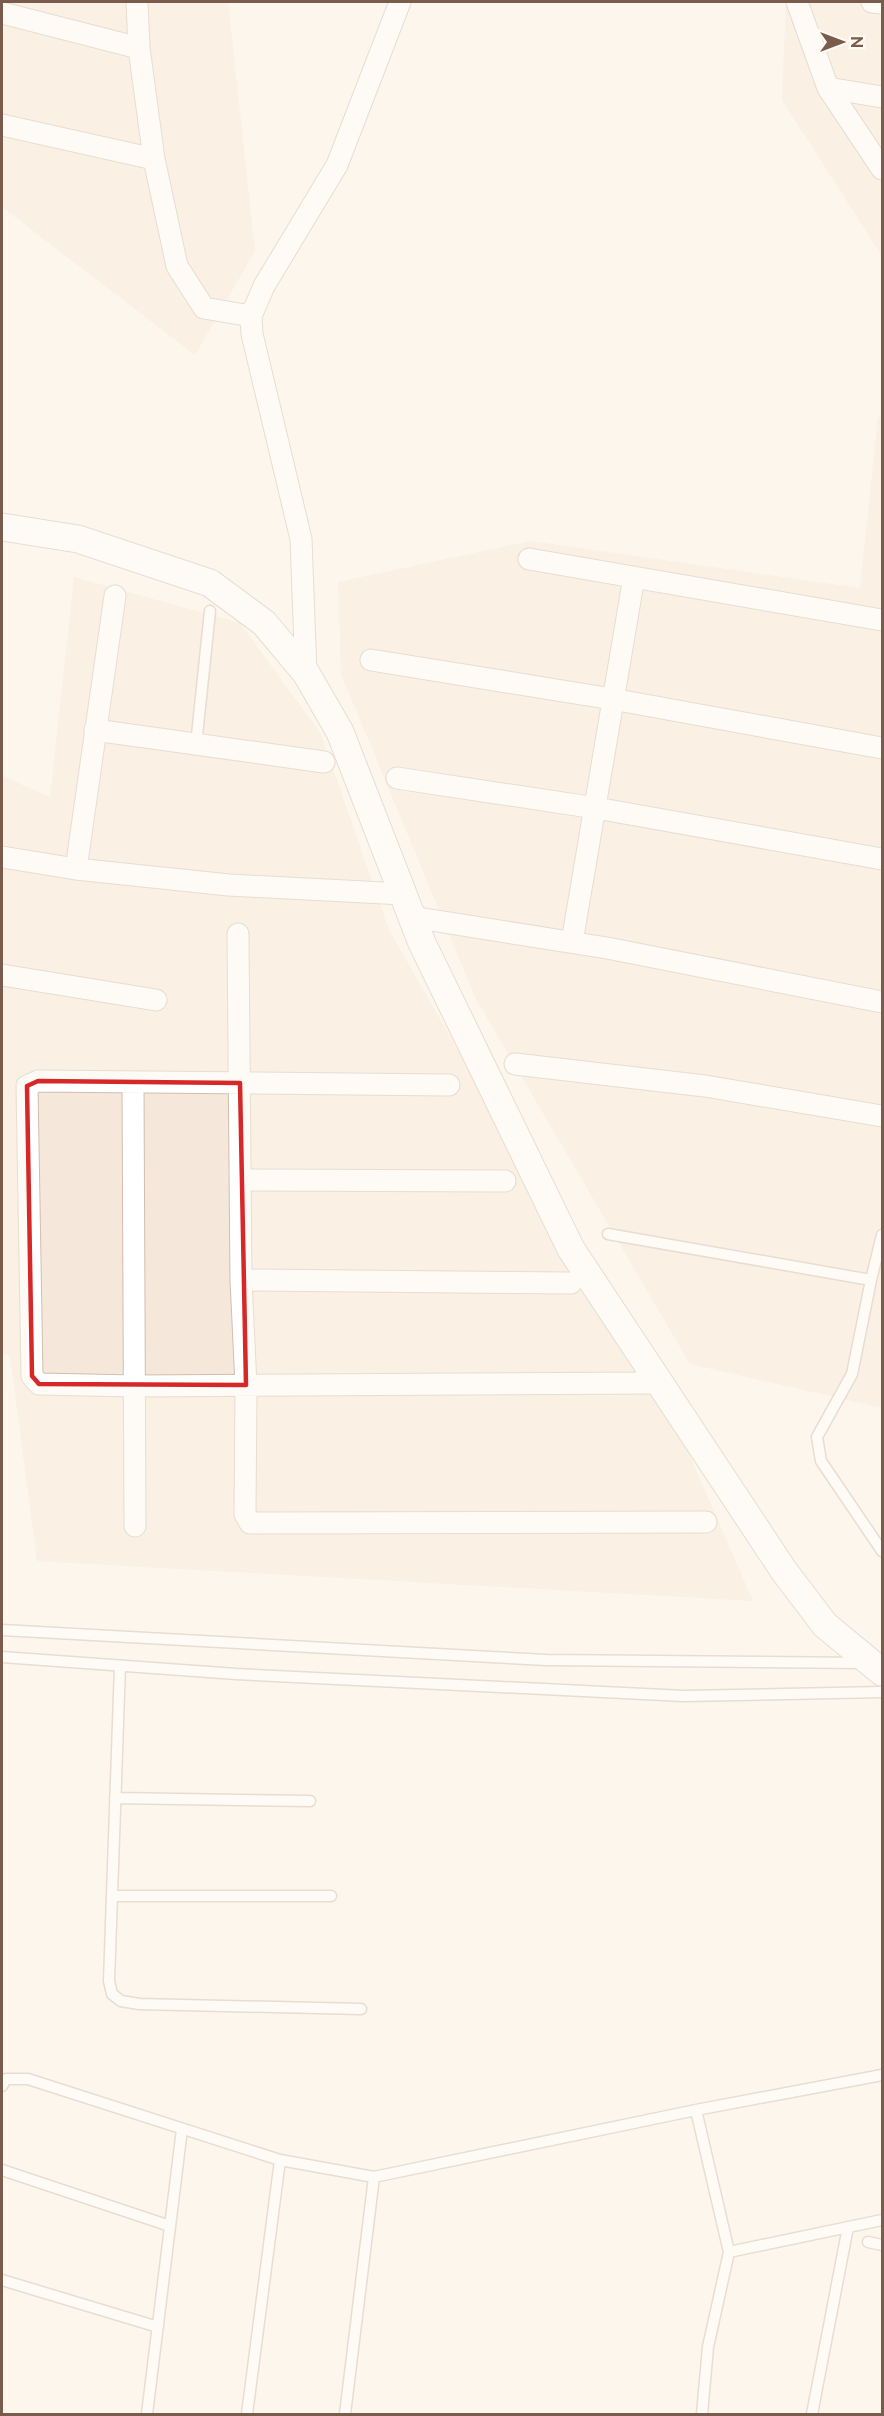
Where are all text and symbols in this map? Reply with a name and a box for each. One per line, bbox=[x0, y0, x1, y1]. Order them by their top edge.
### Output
north arrow bbox=[812, 12, 872, 72]
text: N bbox=[847, 36, 866, 48]

